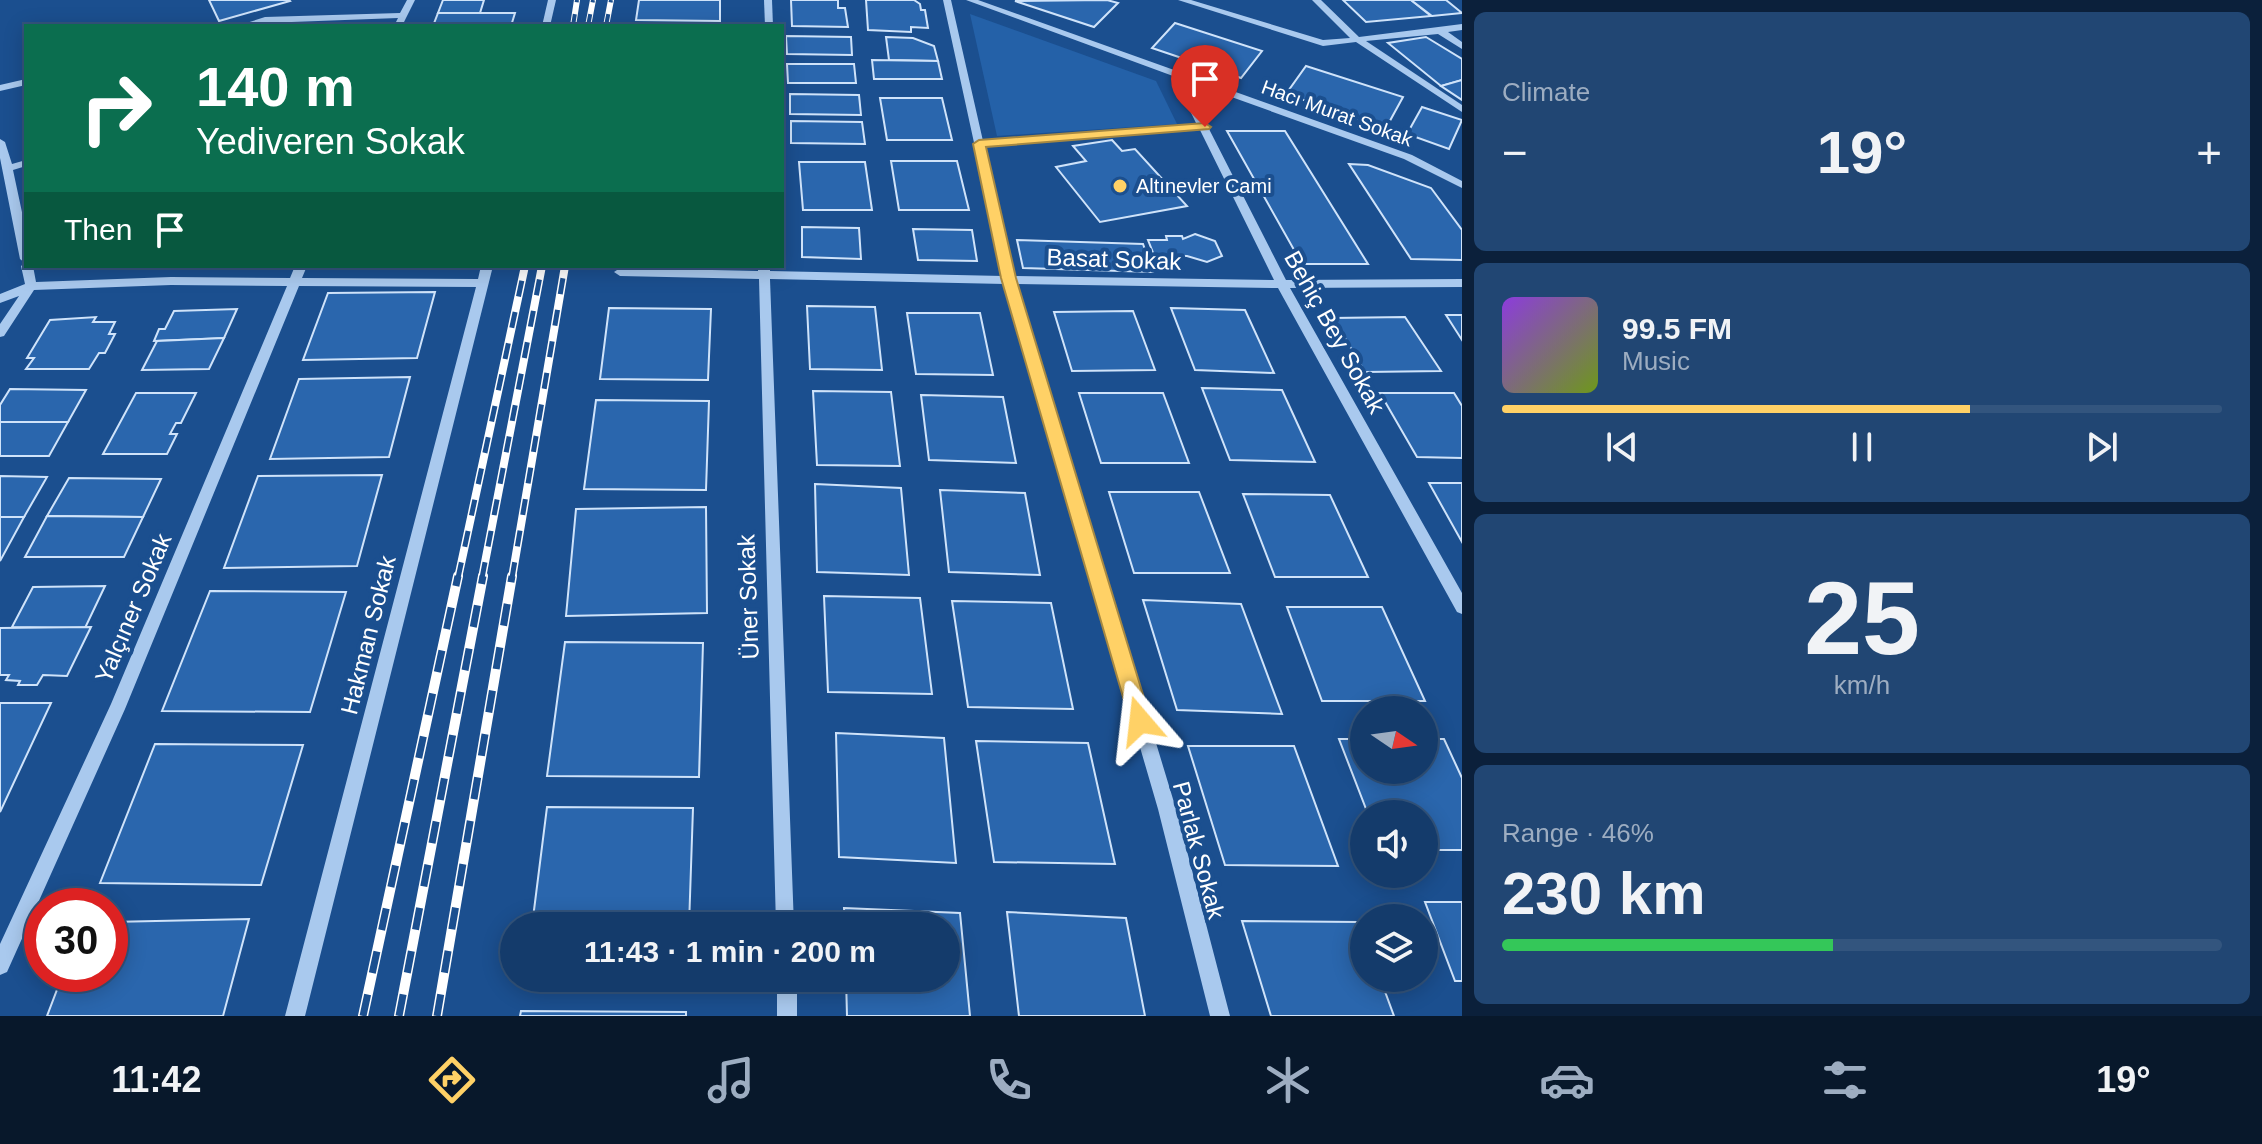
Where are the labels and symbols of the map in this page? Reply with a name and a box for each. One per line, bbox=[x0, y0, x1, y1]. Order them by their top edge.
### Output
pin bbox=[1171, 45, 1239, 127]
street label: Hacı Murat Sokak bbox=[1259, 75, 1416, 151]
place label: Altınevler Cami bbox=[1136, 175, 1272, 197]
marker: Altınevler Cami bbox=[1111, 177, 1129, 195]
street label: Basat Sokak bbox=[1046, 243, 1183, 275]
street label: Behiç Bey Sokak bbox=[1279, 246, 1391, 419]
street label: Yalçıner Sokak bbox=[89, 528, 177, 687]
street label: Üner Sokak bbox=[732, 533, 764, 660]
street label: Hakman Sokak bbox=[335, 552, 401, 717]
position arrow bbox=[1098, 679, 1182, 763]
north arrow bbox=[1350, 696, 1438, 784]
street label: Parlak Sokak bbox=[1168, 778, 1231, 923]
speed limit sign: 30 bbox=[24, 888, 128, 992]

